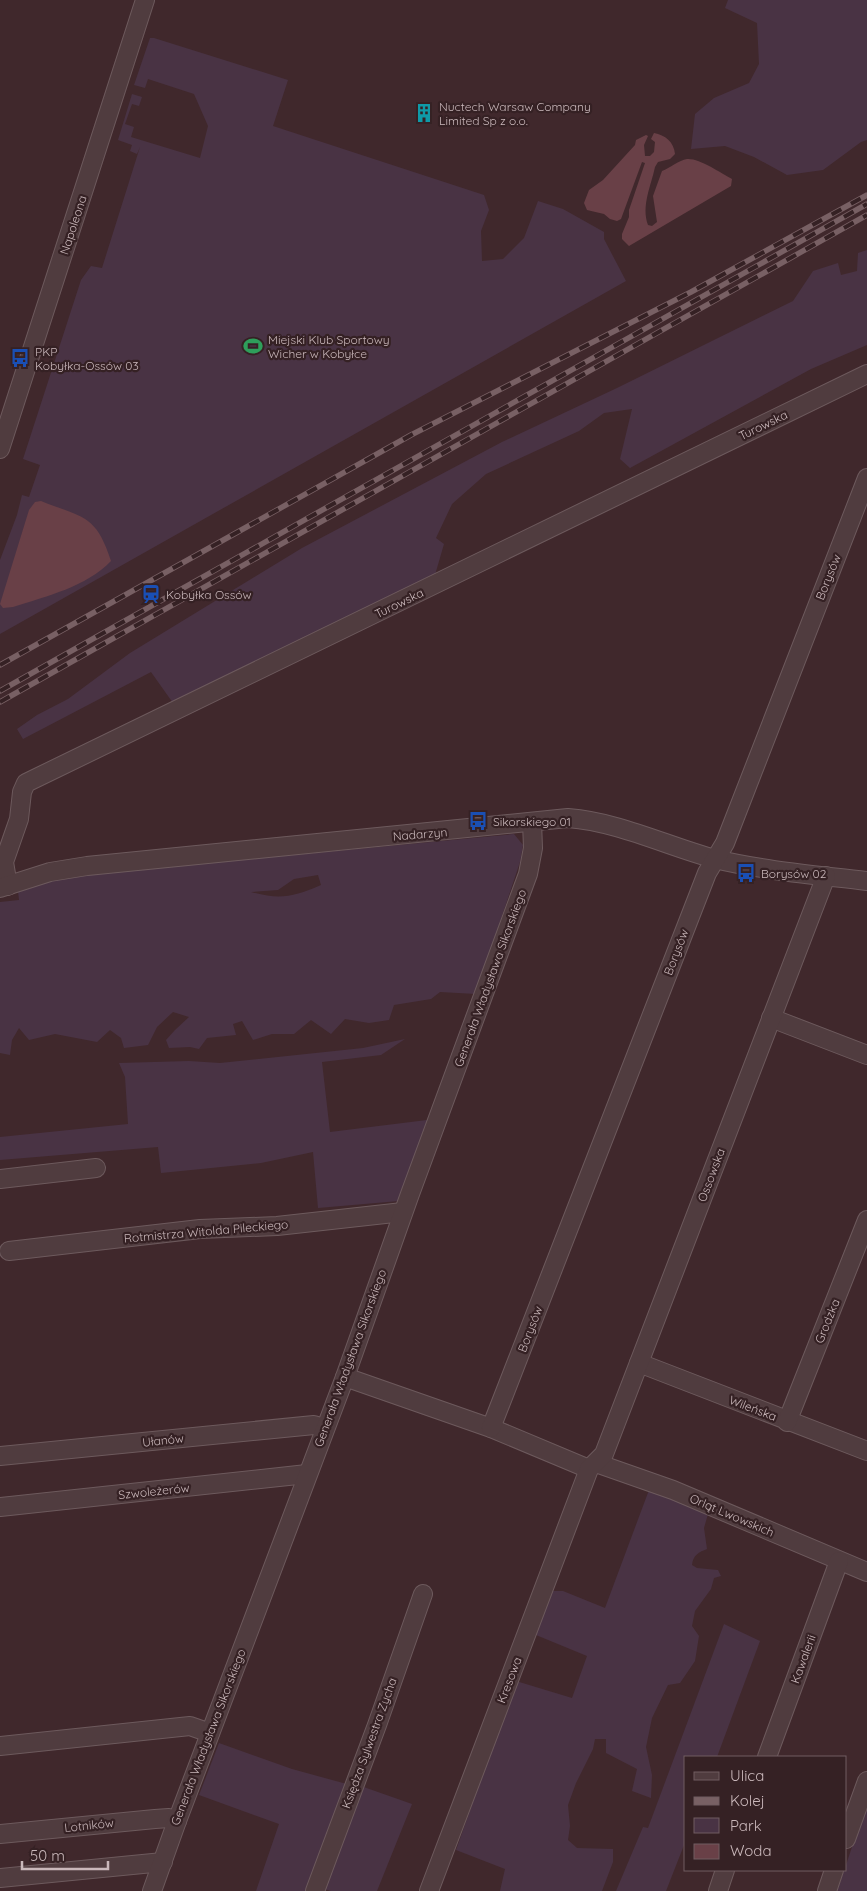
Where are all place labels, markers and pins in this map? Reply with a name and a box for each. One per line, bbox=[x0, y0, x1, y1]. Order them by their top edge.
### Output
place label: Nuctech Warsaw Company Limited Sp z o.o. bbox=[439, 99, 591, 128]
building icon: Nuctech Warsaw Company Limited Sp z o.o. bbox=[413, 102, 435, 124]
place label: Miejski Klub Sportowy Wicher w Kobyłce bbox=[268, 332, 390, 361]
sports icon: Miejski Klub Sportowy Wicher w Kobyłce bbox=[242, 335, 264, 357]
place label: PKP Kobyłka-Ossów 03 bbox=[35, 344, 139, 373]
bus stop icon: PKP Kobyłka-Ossów 03 bbox=[9, 347, 31, 369]
station icon: Kobyłka Ossów bbox=[140, 583, 162, 605]
place label: Kobyłka Ossów bbox=[166, 587, 252, 602]
bus stop icon: Sikorskiego 01 bbox=[467, 810, 489, 832]
place label: Sikorskiego 01 bbox=[493, 814, 571, 829]
bus stop icon: Borysów 02 bbox=[735, 862, 757, 884]
place label: Borysów 02 bbox=[761, 866, 827, 881]

